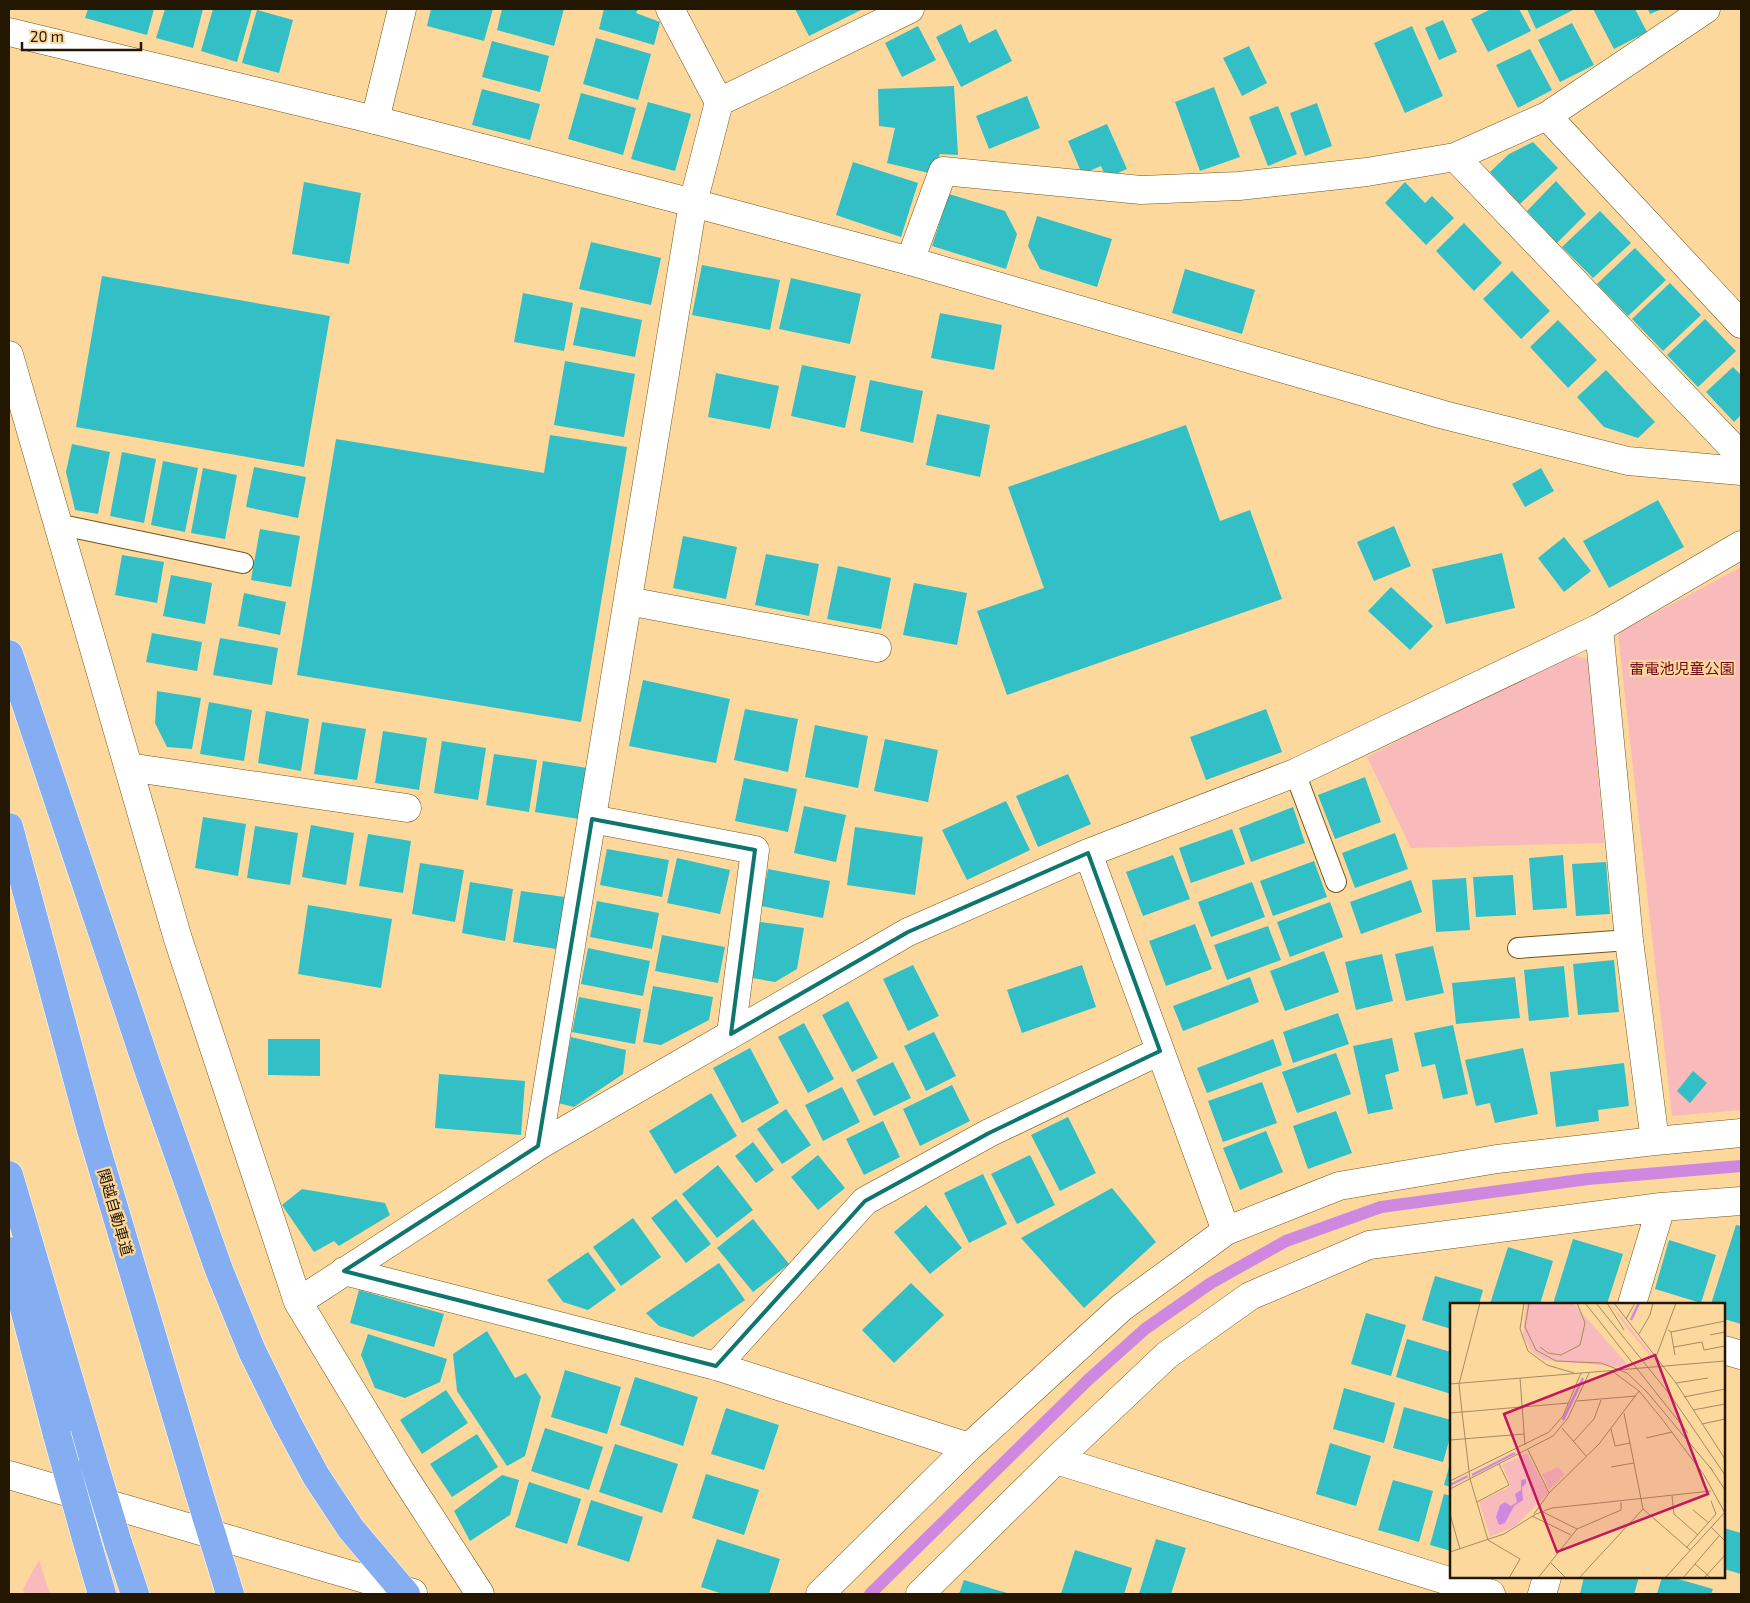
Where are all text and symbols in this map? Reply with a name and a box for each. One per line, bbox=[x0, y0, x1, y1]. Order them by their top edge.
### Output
scale bar bbox=[22, 20, 141, 52]
text: 20 m bbox=[30, 27, 64, 45]
park label: 雷電池児童公園 bbox=[1629, 659, 1735, 677]
street label: 関越自動車道 bbox=[95, 1166, 137, 1258]
inset map bbox=[1450, 1303, 1725, 1578]

